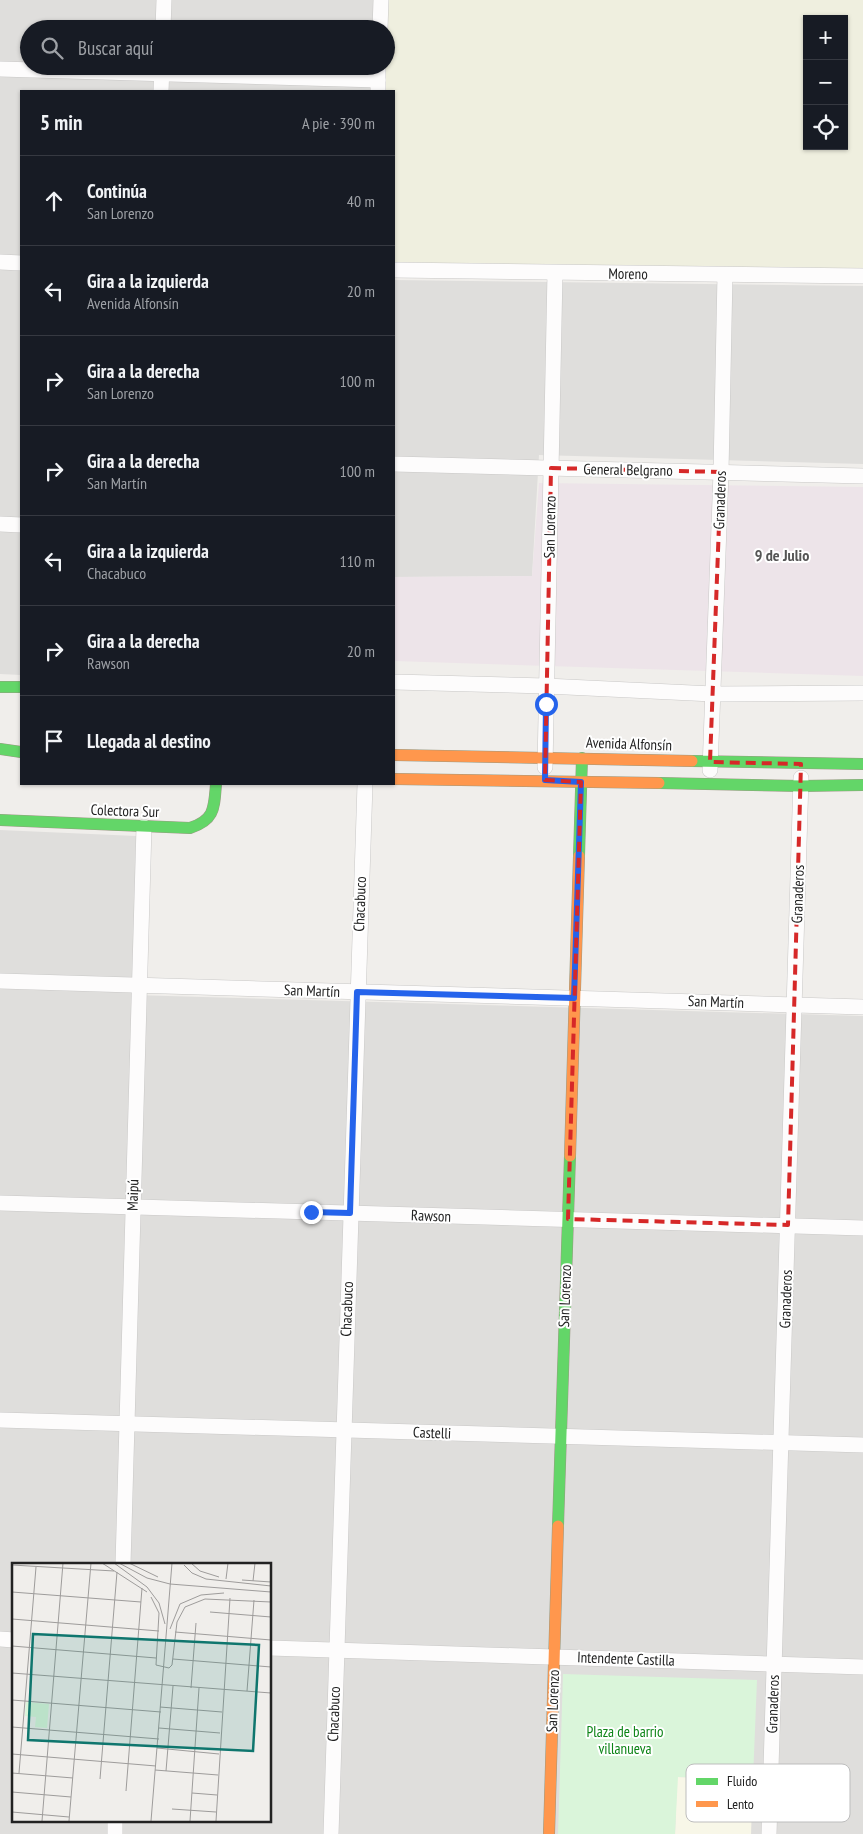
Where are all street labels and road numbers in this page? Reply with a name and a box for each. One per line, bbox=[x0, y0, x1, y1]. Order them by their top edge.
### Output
street label: Moreno bbox=[608, 264, 648, 283]
street label: General Belgrano bbox=[583, 459, 673, 480]
street label: Granaderos bbox=[709, 470, 730, 530]
street label: San Lorenzo bbox=[539, 495, 560, 559]
street label: Avenida Alfonsín bbox=[586, 733, 672, 754]
street label: Colectora Sur bbox=[90, 800, 161, 821]
street label: Granaderos bbox=[787, 864, 808, 924]
street label: Chacabuco bbox=[349, 876, 370, 932]
street label: San Martín bbox=[284, 980, 340, 1001]
street label: San Martín bbox=[688, 991, 744, 1012]
street label: Maipú bbox=[122, 1179, 143, 1211]
street label: Rawson bbox=[411, 1205, 451, 1226]
street label: San Lorenzo bbox=[554, 1264, 575, 1328]
street label: Granaderos bbox=[775, 1269, 796, 1329]
street label: Chacabuco bbox=[336, 1281, 357, 1337]
street label: Castelli bbox=[413, 1422, 451, 1443]
street label: Intendente Castilla bbox=[577, 1647, 675, 1670]
street label: San Lorenzo bbox=[542, 1669, 563, 1733]
street label: Granaderos bbox=[762, 1674, 783, 1734]
street label: Chacabuco bbox=[323, 1686, 344, 1742]

